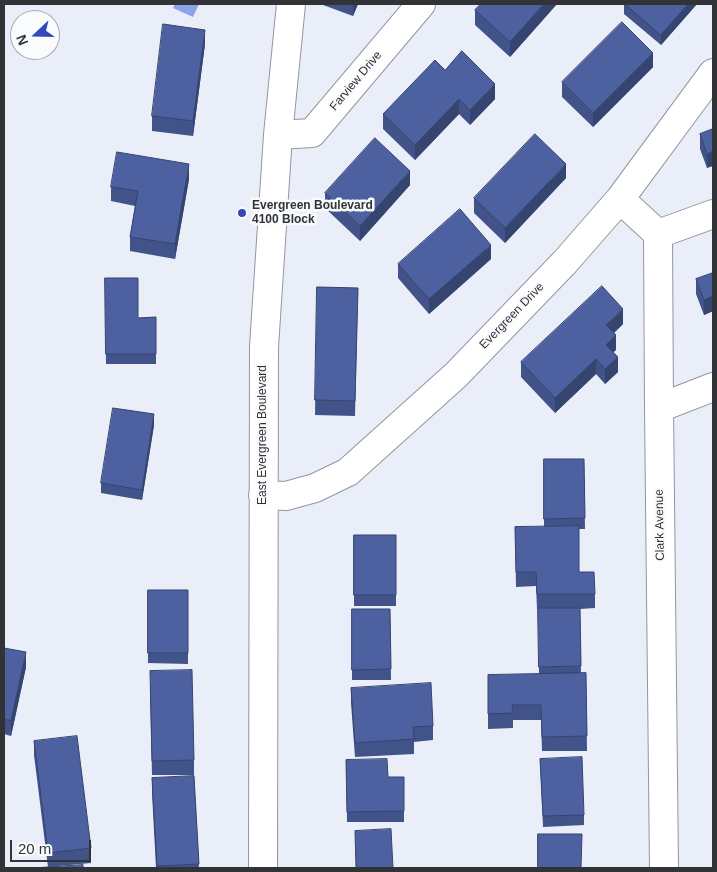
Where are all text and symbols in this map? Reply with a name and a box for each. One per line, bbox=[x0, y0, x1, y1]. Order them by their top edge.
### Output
north arrow bbox=[10, 10, 60, 60]
text: N bbox=[13, 32, 31, 48]
street label: Farview Drive bbox=[327, 48, 385, 114]
place label: Evergreen Boulevard 4100 Block bbox=[252, 199, 373, 227]
marker: Evergreen Boulevard 4100 Block bbox=[236, 207, 248, 219]
street label: Evergreen Drive bbox=[477, 280, 547, 352]
street label: East Evergreen Boulevard bbox=[256, 365, 270, 505]
street label: Clark Avenue bbox=[652, 489, 668, 561]
scale bar bbox=[12, 830, 94, 862]
text: 20 m bbox=[18, 840, 51, 857]

